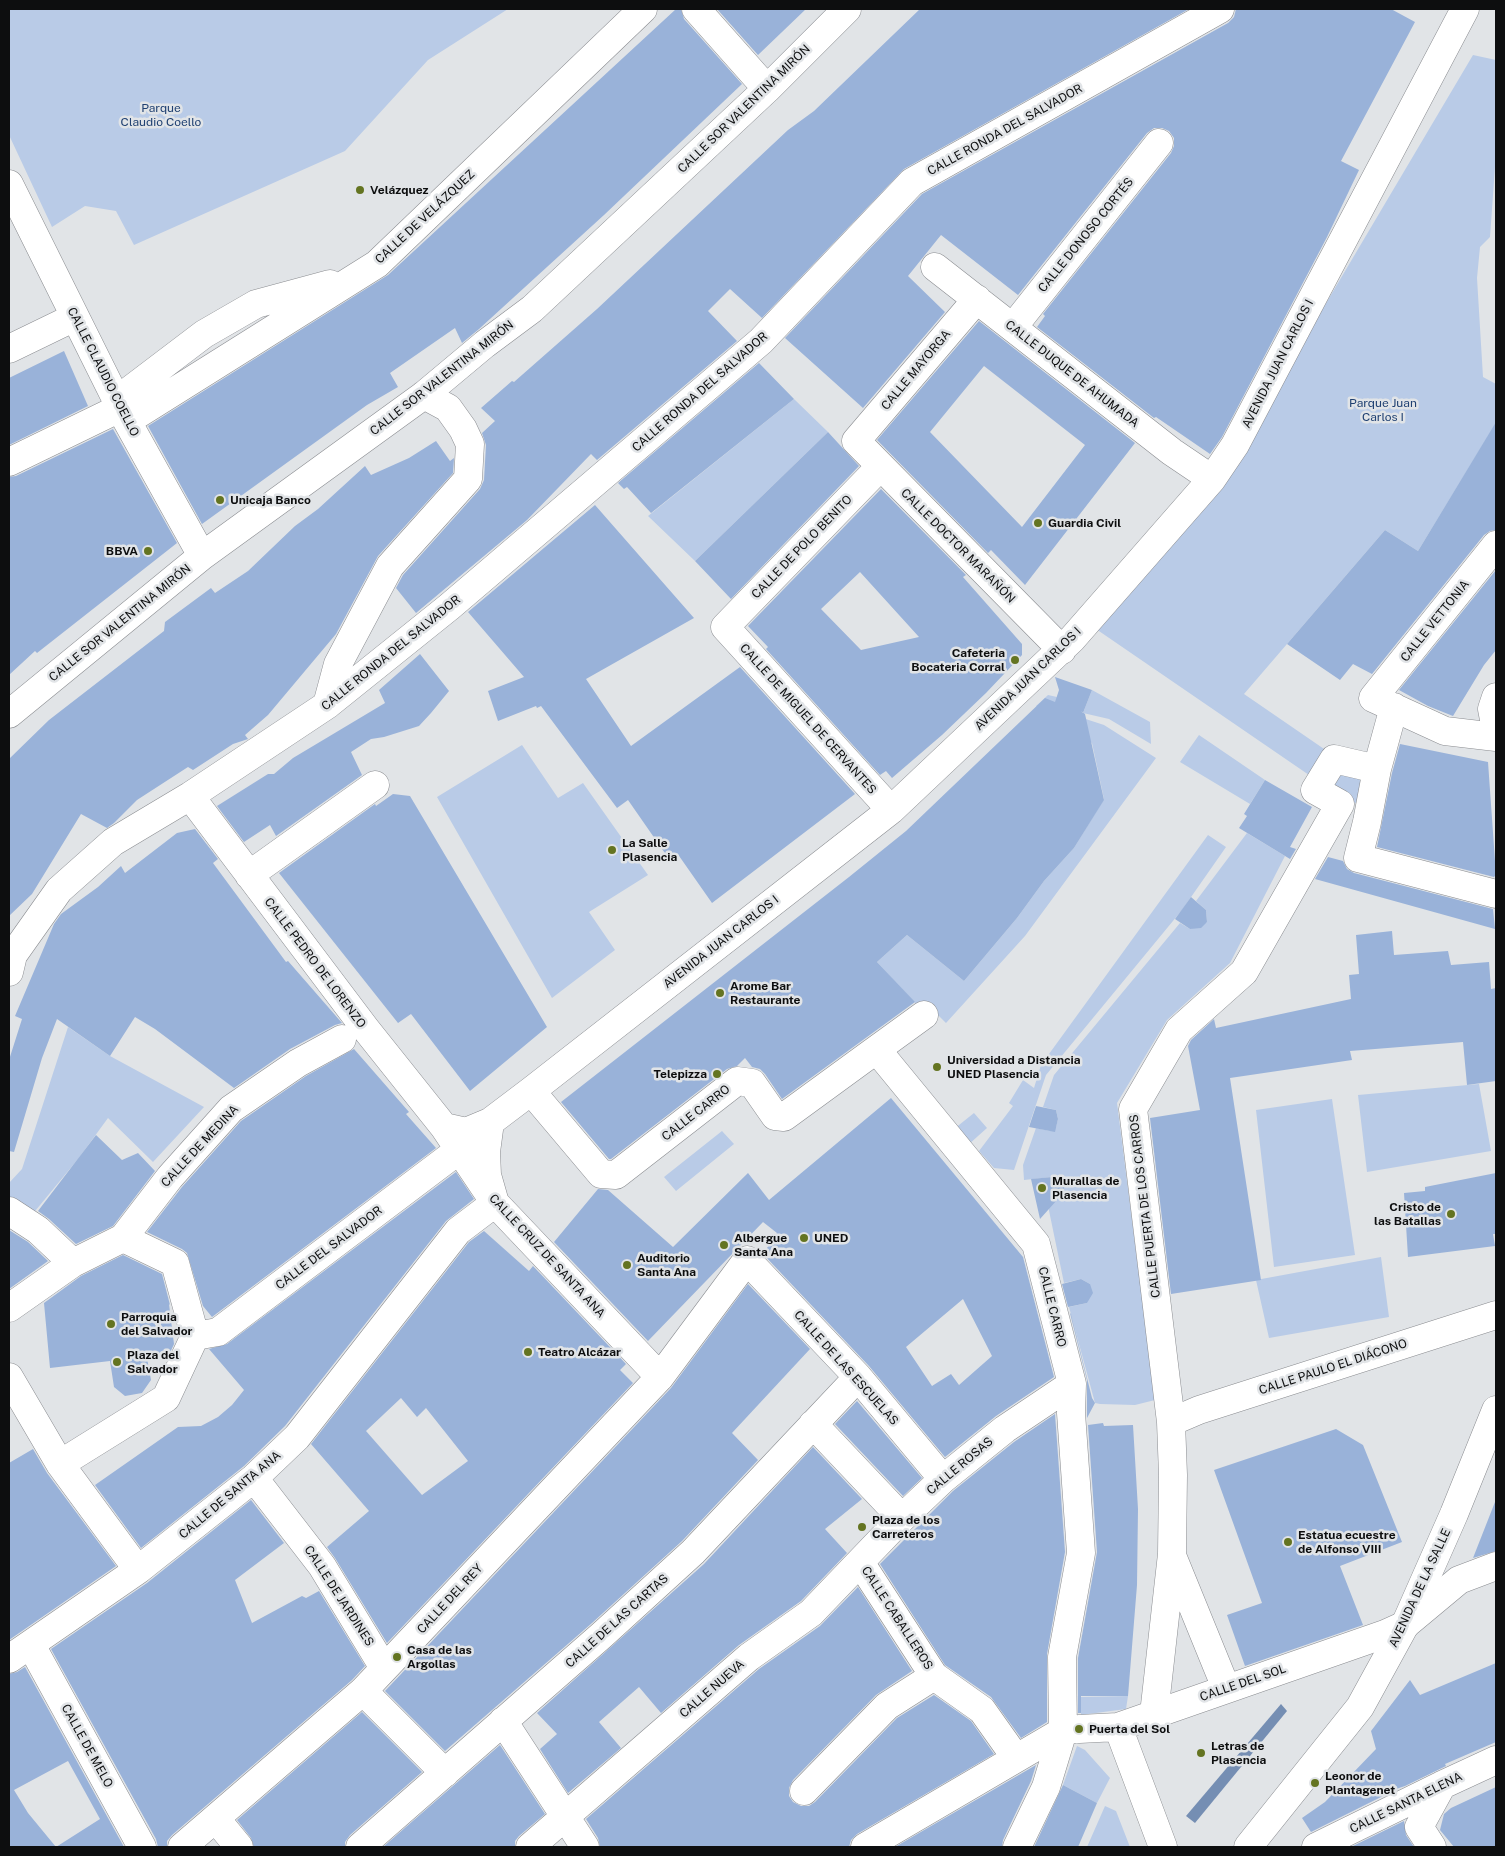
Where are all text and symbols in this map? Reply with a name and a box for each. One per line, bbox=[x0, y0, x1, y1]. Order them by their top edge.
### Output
street label: CALLE SOR VALENTINA MIRÓN bbox=[675, 42, 813, 176]
street label: CALLE RONDA DEL SALVADOR bbox=[925, 81, 1085, 179]
park label: Parque Claudio Coello bbox=[121, 101, 201, 129]
street label: CALLE DE VELÁZQUEZ bbox=[372, 167, 478, 267]
street label: CALLE DONOSO CORTÉS bbox=[1035, 175, 1137, 295]
place label: Velázquez bbox=[370, 183, 428, 197]
marker: Velázquez bbox=[354, 184, 366, 196]
street label: AVENIDA JUAN CARLOS I bbox=[1239, 297, 1317, 431]
street label: CALLE CLAUDIO COELLO bbox=[64, 305, 142, 439]
street label: CALLE SOR VALENTINA MIRÓN bbox=[367, 317, 517, 439]
street label: CALLE DUQUE DE AHUMADA bbox=[1002, 317, 1142, 431]
street label: CALLE MAYORGA bbox=[878, 327, 954, 413]
street label: CALLE RONDA DEL SALVADOR bbox=[629, 329, 771, 455]
park label: Parque Juan Carlos I bbox=[1349, 396, 1417, 424]
street label: CALLE DOCTOR MARAÑÓN bbox=[898, 486, 1018, 606]
street label: CALLE DE POLO BENITO bbox=[749, 492, 855, 602]
place label: Unicaja Banco bbox=[230, 493, 311, 507]
marker: Unicaja Banco bbox=[214, 494, 226, 506]
place label: Guardia Civil bbox=[1048, 516, 1121, 530]
marker: Guardia Civil bbox=[1032, 517, 1044, 529]
place label: BBVA bbox=[106, 544, 138, 558]
marker: BBVA bbox=[142, 545, 154, 557]
street label: CALLE SOR VALENTINA MIRÓN bbox=[46, 561, 194, 685]
street label: CALLE VETTONIA bbox=[1398, 577, 1472, 665]
street label: CALLE RONDA DEL SALVADOR bbox=[319, 592, 463, 714]
street label: AVENIDA JUAN CARLOS I bbox=[972, 624, 1084, 734]
street label: CALLE DE MIGUEL DE CERVANTES bbox=[737, 641, 879, 797]
place label: Cafeteria Bocateria Corral bbox=[911, 646, 1005, 674]
marker: Cafeteria Bocateria Corral bbox=[1009, 654, 1021, 666]
place label: La Salle Plasencia bbox=[622, 836, 677, 864]
marker: La Salle Plasencia bbox=[606, 844, 618, 856]
street label: AVENIDA JUAN CARLOS I bbox=[661, 893, 781, 991]
street label: CALLE PEDRO DE LORENZO bbox=[261, 895, 369, 1031]
place label: Arome Bar Restaurante bbox=[730, 979, 800, 1007]
marker: Arome Bar Restaurante bbox=[714, 987, 726, 999]
place label: Universidad a Distancia UNED Plasencia bbox=[947, 1053, 1081, 1081]
marker: Universidad a Distancia UNED Plasencia bbox=[931, 1061, 943, 1073]
place label: Telepizza bbox=[654, 1067, 707, 1081]
marker: Telepizza bbox=[711, 1068, 723, 1080]
street label: CALLE CARRO bbox=[659, 1082, 733, 1144]
street label: CALLE DE MEDINA bbox=[158, 1102, 242, 1190]
street label: CALLE PUERTA DE LOS CARROS bbox=[1127, 1114, 1163, 1298]
place label: Murallas de Plasencia bbox=[1052, 1174, 1119, 1202]
marker: Murallas de Plasencia bbox=[1036, 1182, 1048, 1194]
street label: CALLE CRUZ DE SANTA ANA bbox=[486, 1191, 608, 1321]
place label: Cristo de las Batallas bbox=[1374, 1200, 1441, 1228]
street label: CALLE DEL SALVADOR bbox=[273, 1203, 385, 1293]
marker: Cristo de las Batallas bbox=[1445, 1208, 1457, 1220]
place label: Albergue Santa Ana bbox=[734, 1231, 793, 1259]
place label: UNED bbox=[814, 1231, 848, 1245]
marker: UNED bbox=[798, 1232, 810, 1244]
marker: Albergue Santa Ana bbox=[718, 1239, 730, 1251]
place label: Auditorio Santa Ana bbox=[637, 1251, 696, 1279]
marker: Auditorio Santa Ana bbox=[621, 1259, 633, 1271]
street label: CALLE CARRO bbox=[1035, 1265, 1069, 1349]
street label: CALLE DE LAS ESCUELAS bbox=[791, 1308, 901, 1428]
place label: Parroquia del Salvador bbox=[121, 1310, 193, 1338]
marker: Parroquia del Salvador bbox=[105, 1318, 117, 1330]
street label: CALLE PAULO EL DIÁCONO bbox=[1257, 1336, 1409, 1398]
place label: Teatro Alcázar bbox=[538, 1345, 621, 1359]
marker: Teatro Alcázar bbox=[522, 1346, 534, 1358]
place label: Plaza del Salvador bbox=[127, 1348, 179, 1376]
marker: Plaza del Salvador bbox=[111, 1356, 123, 1368]
street label: CALLE ROSAS bbox=[924, 1434, 996, 1498]
street label: CALLE DE SANTA ANA bbox=[176, 1448, 284, 1542]
place label: Plaza de los Carreteros bbox=[872, 1513, 940, 1541]
marker: Plaza de los Carreteros bbox=[856, 1521, 868, 1533]
street label: AVENIDA DE LA SALLE bbox=[1386, 1526, 1454, 1650]
place label: Estatua ecuestre de Alfonso VIII bbox=[1298, 1528, 1396, 1556]
marker: Estatua ecuestre de Alfonso VIII bbox=[1282, 1536, 1294, 1548]
street label: CALLE DE JARDINES bbox=[301, 1543, 377, 1649]
street label: CALLE DEL REY bbox=[414, 1561, 486, 1637]
street label: CALLE CABALLEROS bbox=[858, 1564, 936, 1672]
street label: CALLE DE LAS CARTAS bbox=[563, 1571, 671, 1671]
place label: Casa de las Argollas bbox=[407, 1643, 472, 1671]
marker: Casa de las Argollas bbox=[391, 1651, 403, 1663]
street label: CALLE NUEVA bbox=[677, 1657, 747, 1721]
street label: CALLE DEL SOL bbox=[1198, 1662, 1288, 1704]
street label: CALLE DE MELO bbox=[58, 1702, 116, 1790]
place label: Puerta del Sol bbox=[1089, 1722, 1170, 1736]
marker: Puerta del Sol bbox=[1073, 1723, 1085, 1735]
place label: Letras de Plasencia bbox=[1211, 1739, 1266, 1767]
marker: Letras de Plasencia bbox=[1195, 1747, 1207, 1759]
place label: Leonor de Plantagenet bbox=[1325, 1769, 1395, 1797]
street label: CALLE SANTA ELENA bbox=[1347, 1770, 1465, 1836]
marker: Leonor de Plantagenet bbox=[1309, 1777, 1321, 1789]

